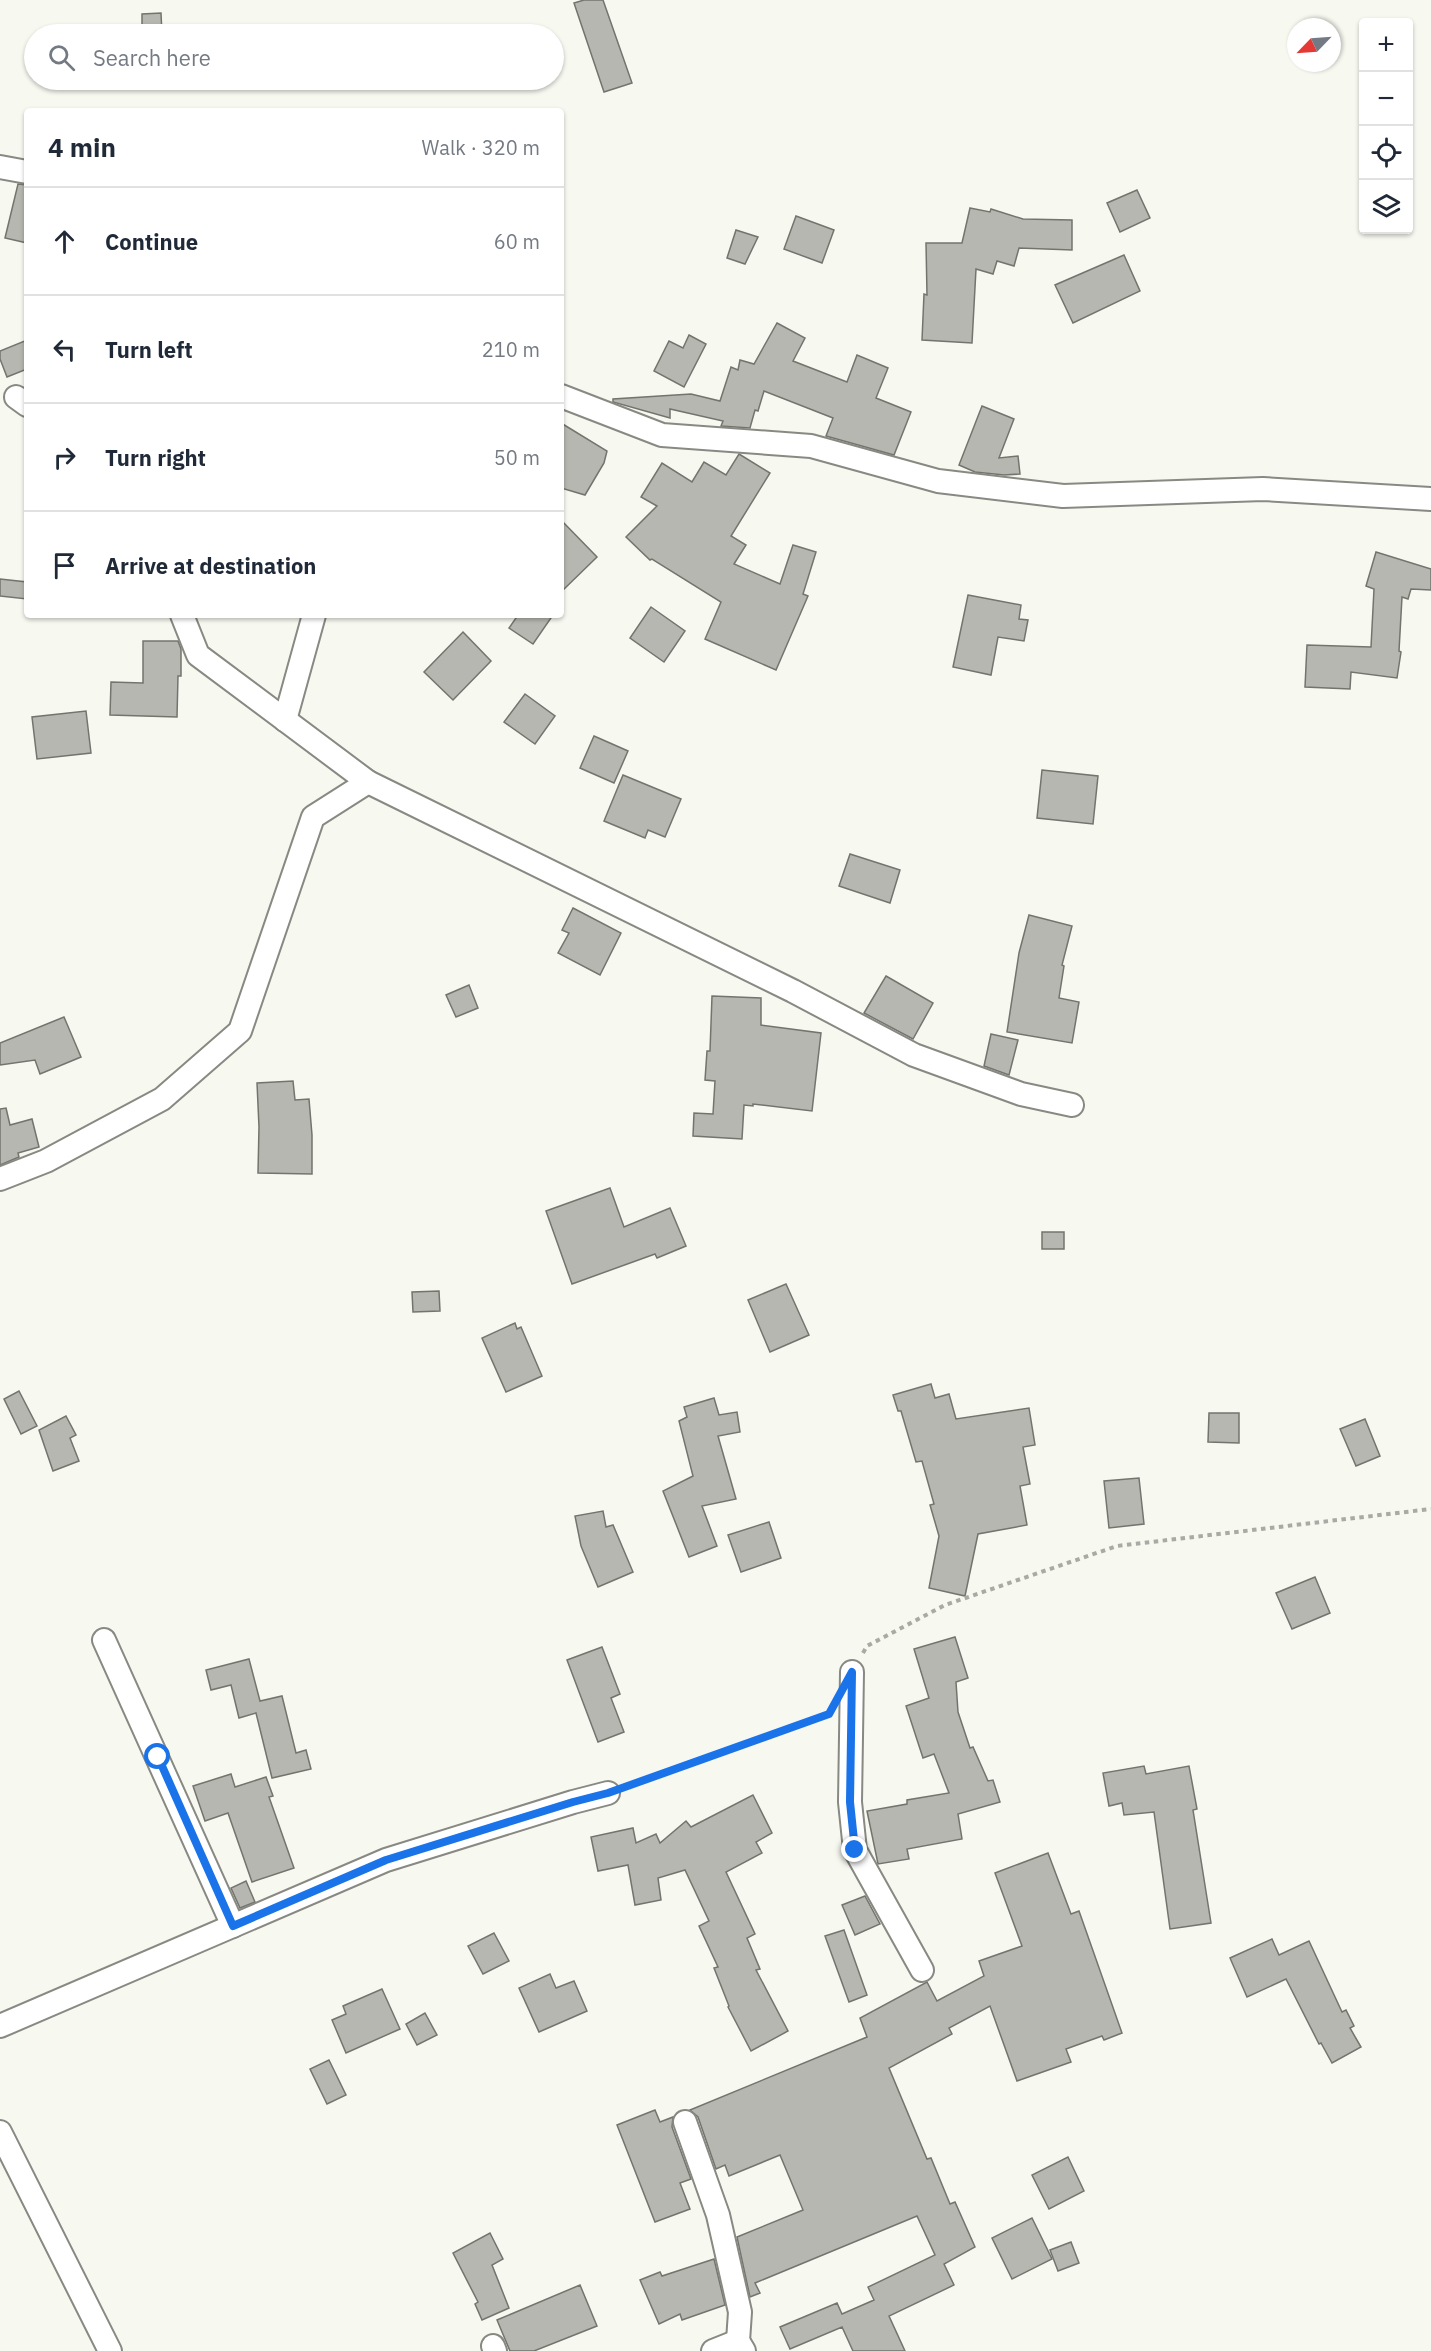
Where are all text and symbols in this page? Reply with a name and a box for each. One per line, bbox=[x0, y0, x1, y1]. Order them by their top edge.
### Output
north arrow bbox=[1287, 18, 1341, 72]
map controls bbox=[1359, 18, 1413, 234]
button: + bbox=[1359, 18, 1413, 72]
search box bbox=[24, 24, 564, 90]
icon: search bbox=[45, 41, 78, 74]
text: Search here bbox=[93, 43, 211, 72]
button: − bbox=[1359, 72, 1413, 126]
button: locate bbox=[1359, 126, 1413, 180]
text: 4 min bbox=[48, 130, 116, 164]
text: Walk · 320 m bbox=[422, 134, 540, 161]
button: layers bbox=[1359, 180, 1413, 234]
icon: ahead bbox=[48, 225, 81, 258]
text: Continue bbox=[105, 227, 198, 256]
text: 60 m bbox=[494, 228, 540, 255]
icon: left bbox=[48, 333, 81, 366]
text: Turn left bbox=[105, 335, 193, 364]
text: 210 m bbox=[482, 336, 540, 363]
icon: right bbox=[48, 441, 81, 474]
text: Turn right bbox=[105, 443, 206, 472]
text: 50 m bbox=[494, 444, 540, 471]
icon: arrive bbox=[48, 549, 81, 582]
text: Arrive at destination bbox=[105, 551, 316, 580]
route start bbox=[144, 1743, 170, 1769]
route end bbox=[841, 1836, 867, 1862]

